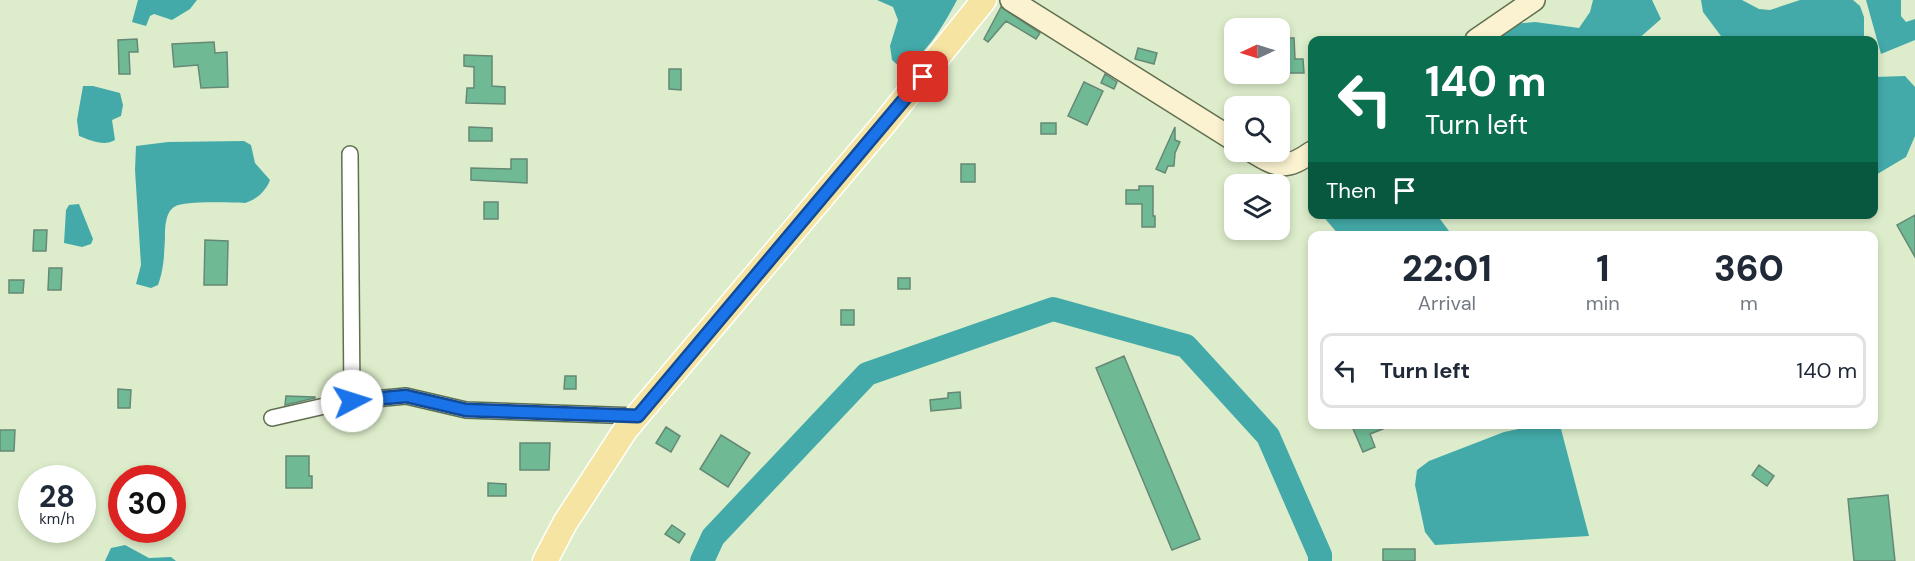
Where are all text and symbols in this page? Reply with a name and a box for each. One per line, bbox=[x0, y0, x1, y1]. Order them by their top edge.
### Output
north arrow bbox=[1224, 18, 1290, 84]
map controls bbox=[1224, 18, 1290, 240]
pin bbox=[897, 51, 948, 102]
text: 140 m bbox=[1425, 54, 1547, 109]
icon: arrive bbox=[906, 60, 939, 93]
icon: left bbox=[1326, 60, 1404, 138]
button: search bbox=[1224, 96, 1290, 162]
text: Turn left bbox=[1425, 107, 1528, 142]
button: layers bbox=[1224, 174, 1290, 240]
icon: arrive bbox=[1388, 174, 1421, 207]
text: Then bbox=[1326, 176, 1376, 205]
text: 22:01 bbox=[1402, 245, 1492, 292]
text: 1 bbox=[1596, 245, 1609, 292]
text: 360 bbox=[1714, 245, 1784, 292]
text: Arrival bbox=[1418, 290, 1476, 316]
text: min bbox=[1586, 290, 1620, 316]
text: m bbox=[1740, 290, 1758, 316]
icon: left bbox=[1329, 354, 1362, 387]
text: Turn left bbox=[1380, 356, 1470, 385]
text: 140 m bbox=[1796, 356, 1857, 385]
position arrow bbox=[320, 369, 384, 433]
speed limit sign: 30 bbox=[108, 465, 186, 543]
text: 28 bbox=[39, 477, 75, 516]
text: km/h bbox=[39, 509, 75, 529]

